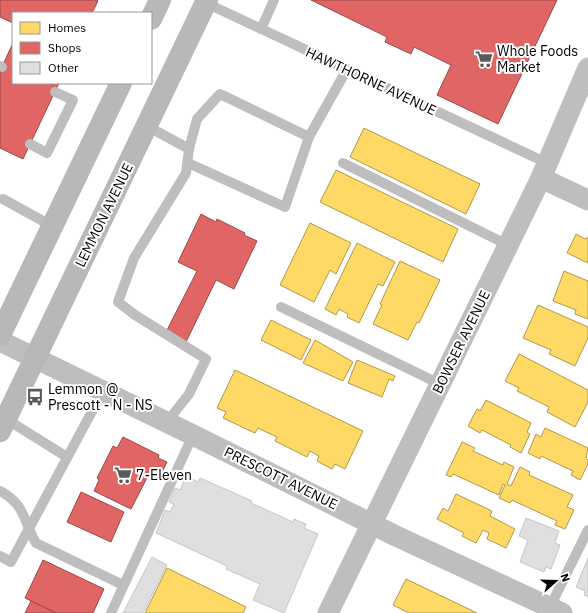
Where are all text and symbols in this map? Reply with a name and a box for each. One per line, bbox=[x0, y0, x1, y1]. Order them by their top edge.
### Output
legend bbox=[12, 12, 152, 84]
text: Homes bbox=[48, 20, 86, 35]
text: Shops bbox=[48, 40, 81, 55]
place label: Whole Foods Market bbox=[497, 42, 578, 76]
street label: HAWTHORNE AVENUE bbox=[303, 43, 439, 119]
supermarket icon: Whole Foods Market bbox=[474, 49, 494, 69]
text: Other bbox=[48, 60, 79, 75]
street label: LEMMON AVENUE bbox=[71, 160, 137, 270]
street label: BOWSER AVENUE bbox=[428, 287, 494, 397]
place label: Lemmon @ Prescott - N - NS bbox=[48, 380, 153, 414]
bus stop icon: Lemmon @ Prescott - N - NS bbox=[25, 387, 45, 407]
street label: PRESCOTT AVENUE bbox=[221, 443, 341, 513]
supermarket icon: 7-Eleven bbox=[113, 465, 133, 485]
place label: 7-Eleven bbox=[136, 466, 192, 484]
north arrow bbox=[536, 561, 576, 601]
text: N bbox=[557, 571, 573, 584]

